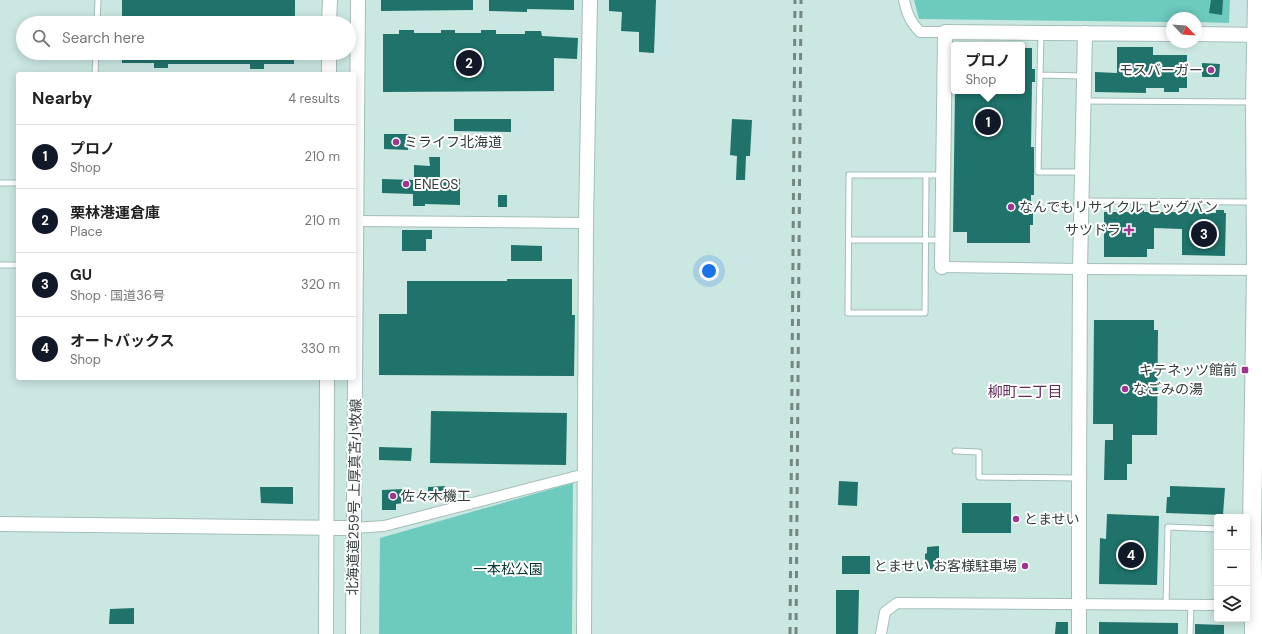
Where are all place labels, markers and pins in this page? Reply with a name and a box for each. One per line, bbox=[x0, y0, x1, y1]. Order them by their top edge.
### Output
pin: 2 bbox=[456, 48, 482, 78]
place label: モスバーガー bbox=[1119, 61, 1203, 79]
marker: モスバーガー bbox=[1206, 65, 1216, 75]
pin: 1 bbox=[975, 107, 1001, 137]
place label: ミライフ北海道 bbox=[404, 133, 502, 151]
marker: ミライフ北海道 bbox=[391, 137, 401, 147]
place label: ENEOS bbox=[414, 175, 458, 193]
marker: ENEOS bbox=[401, 179, 411, 189]
place label: なんでもリサイクル ビッグバン bbox=[1019, 198, 1218, 216]
marker: なんでもリサイクル ビッグバン bbox=[1006, 202, 1016, 212]
pin: 3 bbox=[1191, 219, 1217, 249]
place label: サツドラ bbox=[1065, 221, 1121, 239]
marker: サツドラ bbox=[1124, 225, 1134, 235]
place label: キテネッツ館前 bbox=[1139, 361, 1237, 379]
marker: キテネッツ館前 bbox=[1240, 365, 1250, 375]
place label: なごみの湯 bbox=[1133, 380, 1203, 398]
marker: なごみの湯 bbox=[1120, 384, 1130, 394]
place label: 佐々木機工 bbox=[401, 487, 471, 505]
marker: 佐々木機工 bbox=[388, 491, 398, 501]
place label: とませい bbox=[1024, 510, 1080, 528]
marker: とませい bbox=[1011, 514, 1021, 524]
pin: 4 bbox=[1118, 540, 1144, 570]
place label: とませい お客様駐車場 bbox=[874, 557, 1017, 575]
marker: とませい お客様駐車場 bbox=[1020, 561, 1030, 571]

